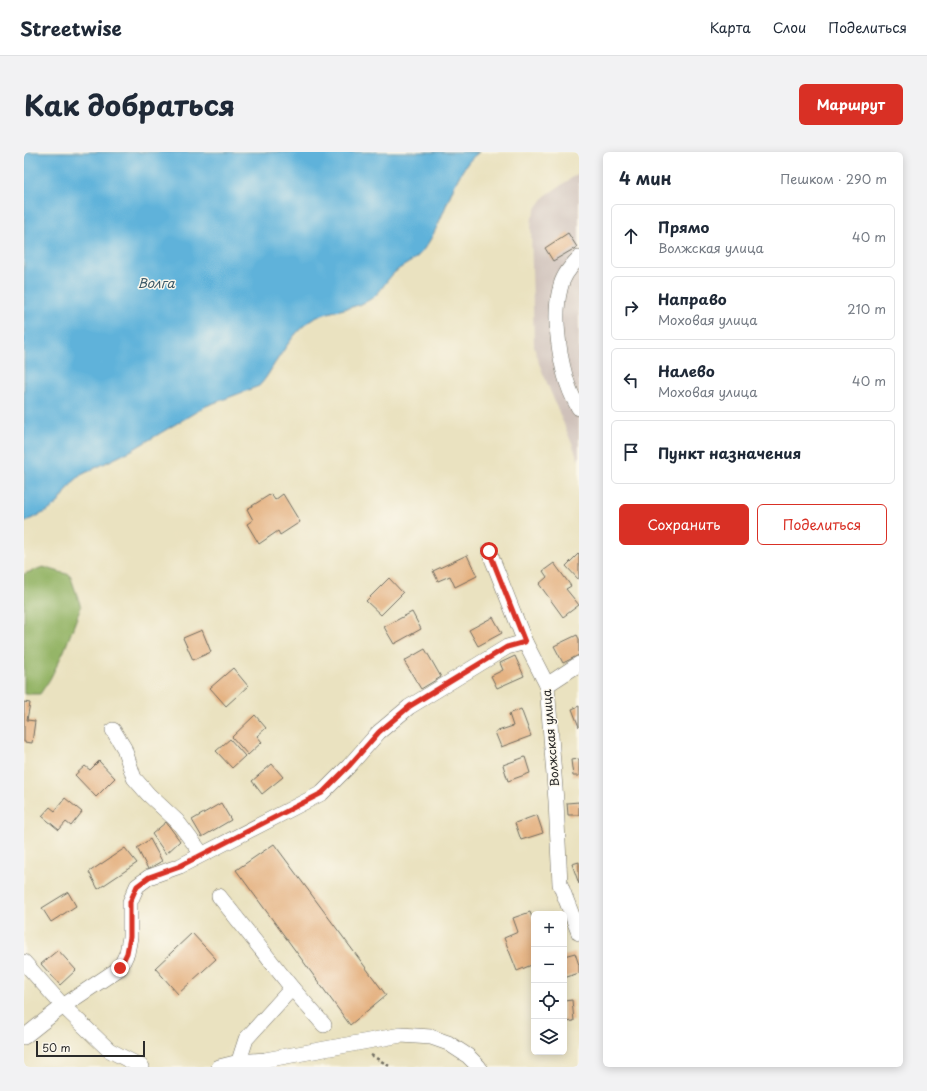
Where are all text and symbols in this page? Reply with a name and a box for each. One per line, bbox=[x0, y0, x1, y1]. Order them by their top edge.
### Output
text: Streetwise bbox=[20, 14, 122, 42]
text: Карта bbox=[710, 17, 751, 38]
text: Слои bbox=[773, 17, 806, 38]
text: Поделиться bbox=[828, 17, 907, 38]
text: Как добраться bbox=[24, 83, 235, 126]
button: Маршрут bbox=[799, 84, 903, 125]
text: 4 мин bbox=[619, 165, 672, 191]
text: Пешком · 290 m bbox=[780, 169, 887, 188]
text: Прямо bbox=[658, 215, 709, 238]
icon: ahead bbox=[620, 225, 642, 247]
text: 40 m bbox=[852, 227, 886, 246]
text: Волжская улица bbox=[658, 238, 764, 257]
water label: Волга bbox=[137, 273, 175, 292]
text: Направо bbox=[658, 287, 727, 310]
icon: right bbox=[620, 297, 642, 319]
text: 210 m bbox=[847, 299, 886, 318]
text: Моховая улица bbox=[658, 310, 757, 329]
text: Налево bbox=[658, 359, 715, 382]
icon: left bbox=[620, 369, 642, 391]
text: 40 m bbox=[852, 371, 886, 390]
text: Моховая улица bbox=[658, 382, 757, 401]
icon: arrive bbox=[620, 441, 642, 463]
text: Пункт назначения bbox=[658, 441, 801, 464]
button: Сохранить bbox=[619, 504, 749, 545]
button: Поделиться bbox=[757, 504, 887, 545]
route start bbox=[480, 542, 498, 560]
street label: Волжская улица bbox=[537, 688, 563, 787]
map controls bbox=[531, 911, 567, 1055]
button: + bbox=[531, 911, 567, 947]
button: − bbox=[531, 947, 567, 983]
route end bbox=[111, 959, 129, 977]
button: locate bbox=[531, 983, 567, 1019]
button: layers bbox=[531, 1019, 567, 1055]
scale bar bbox=[36, 1039, 145, 1058]
text: 50 m bbox=[42, 1039, 71, 1056]

